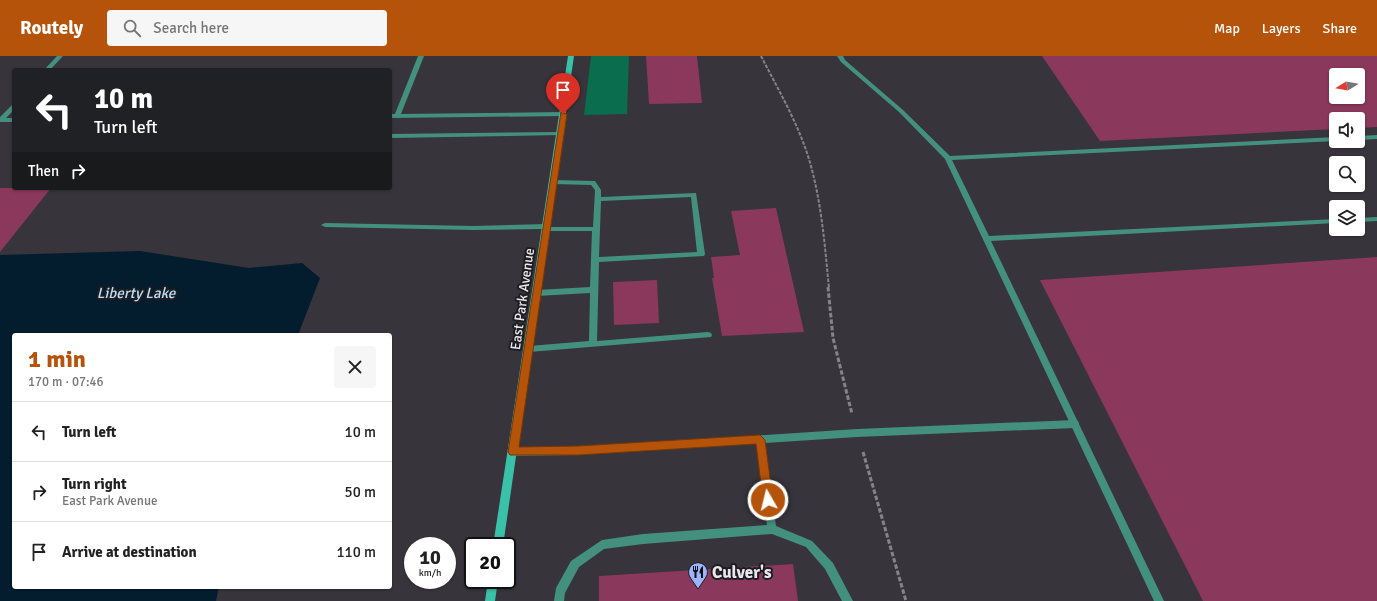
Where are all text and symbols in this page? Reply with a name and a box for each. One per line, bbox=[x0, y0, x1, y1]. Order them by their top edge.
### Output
search box bbox=[107, 10, 387, 46]
text: Routely bbox=[20, 16, 83, 40]
icon: search bbox=[121, 17, 143, 39]
text: Search here bbox=[153, 19, 229, 37]
text: Map bbox=[1214, 20, 1240, 37]
text: Layers bbox=[1262, 20, 1301, 37]
text: Share bbox=[1323, 20, 1357, 37]
north arrow bbox=[1329, 68, 1365, 104]
map controls bbox=[1329, 68, 1365, 236]
pin bbox=[546, 73, 580, 114]
icon: arrive bbox=[552, 79, 574, 101]
text: 10 m bbox=[94, 82, 153, 116]
icon: left bbox=[28, 84, 80, 136]
button: sound bbox=[1329, 112, 1365, 148]
text: Turn left bbox=[94, 116, 157, 138]
button: search bbox=[1329, 156, 1365, 192]
icon: right bbox=[67, 160, 89, 182]
text: Then bbox=[28, 162, 59, 180]
button: layers bbox=[1329, 200, 1365, 236]
street label: East Park Avenue bbox=[507, 247, 538, 351]
water label: Liberty Lake bbox=[97, 284, 177, 302]
text: 1 min bbox=[28, 344, 86, 374]
button: close bbox=[334, 346, 376, 388]
text: 170 m · 07:46 bbox=[28, 374, 104, 390]
icon: left bbox=[28, 421, 50, 443]
text: Turn left bbox=[62, 423, 116, 441]
text: 10 m bbox=[345, 423, 376, 441]
text: Turn right bbox=[62, 475, 127, 493]
position arrow bbox=[747, 479, 789, 521]
icon: right bbox=[28, 481, 50, 503]
text: 50 m bbox=[345, 483, 376, 501]
text: East Park Avenue bbox=[62, 493, 157, 509]
speed limit sign: 20 bbox=[464, 537, 516, 589]
icon: arrive bbox=[28, 541, 50, 563]
text: Arrive at destination bbox=[62, 543, 197, 561]
text: 110 m bbox=[336, 543, 376, 561]
text: 10 bbox=[419, 545, 441, 570]
restaurant icon: Culver's bbox=[687, 561, 709, 589]
place label: Culver's bbox=[712, 562, 772, 583]
text: km/h bbox=[419, 567, 441, 579]

